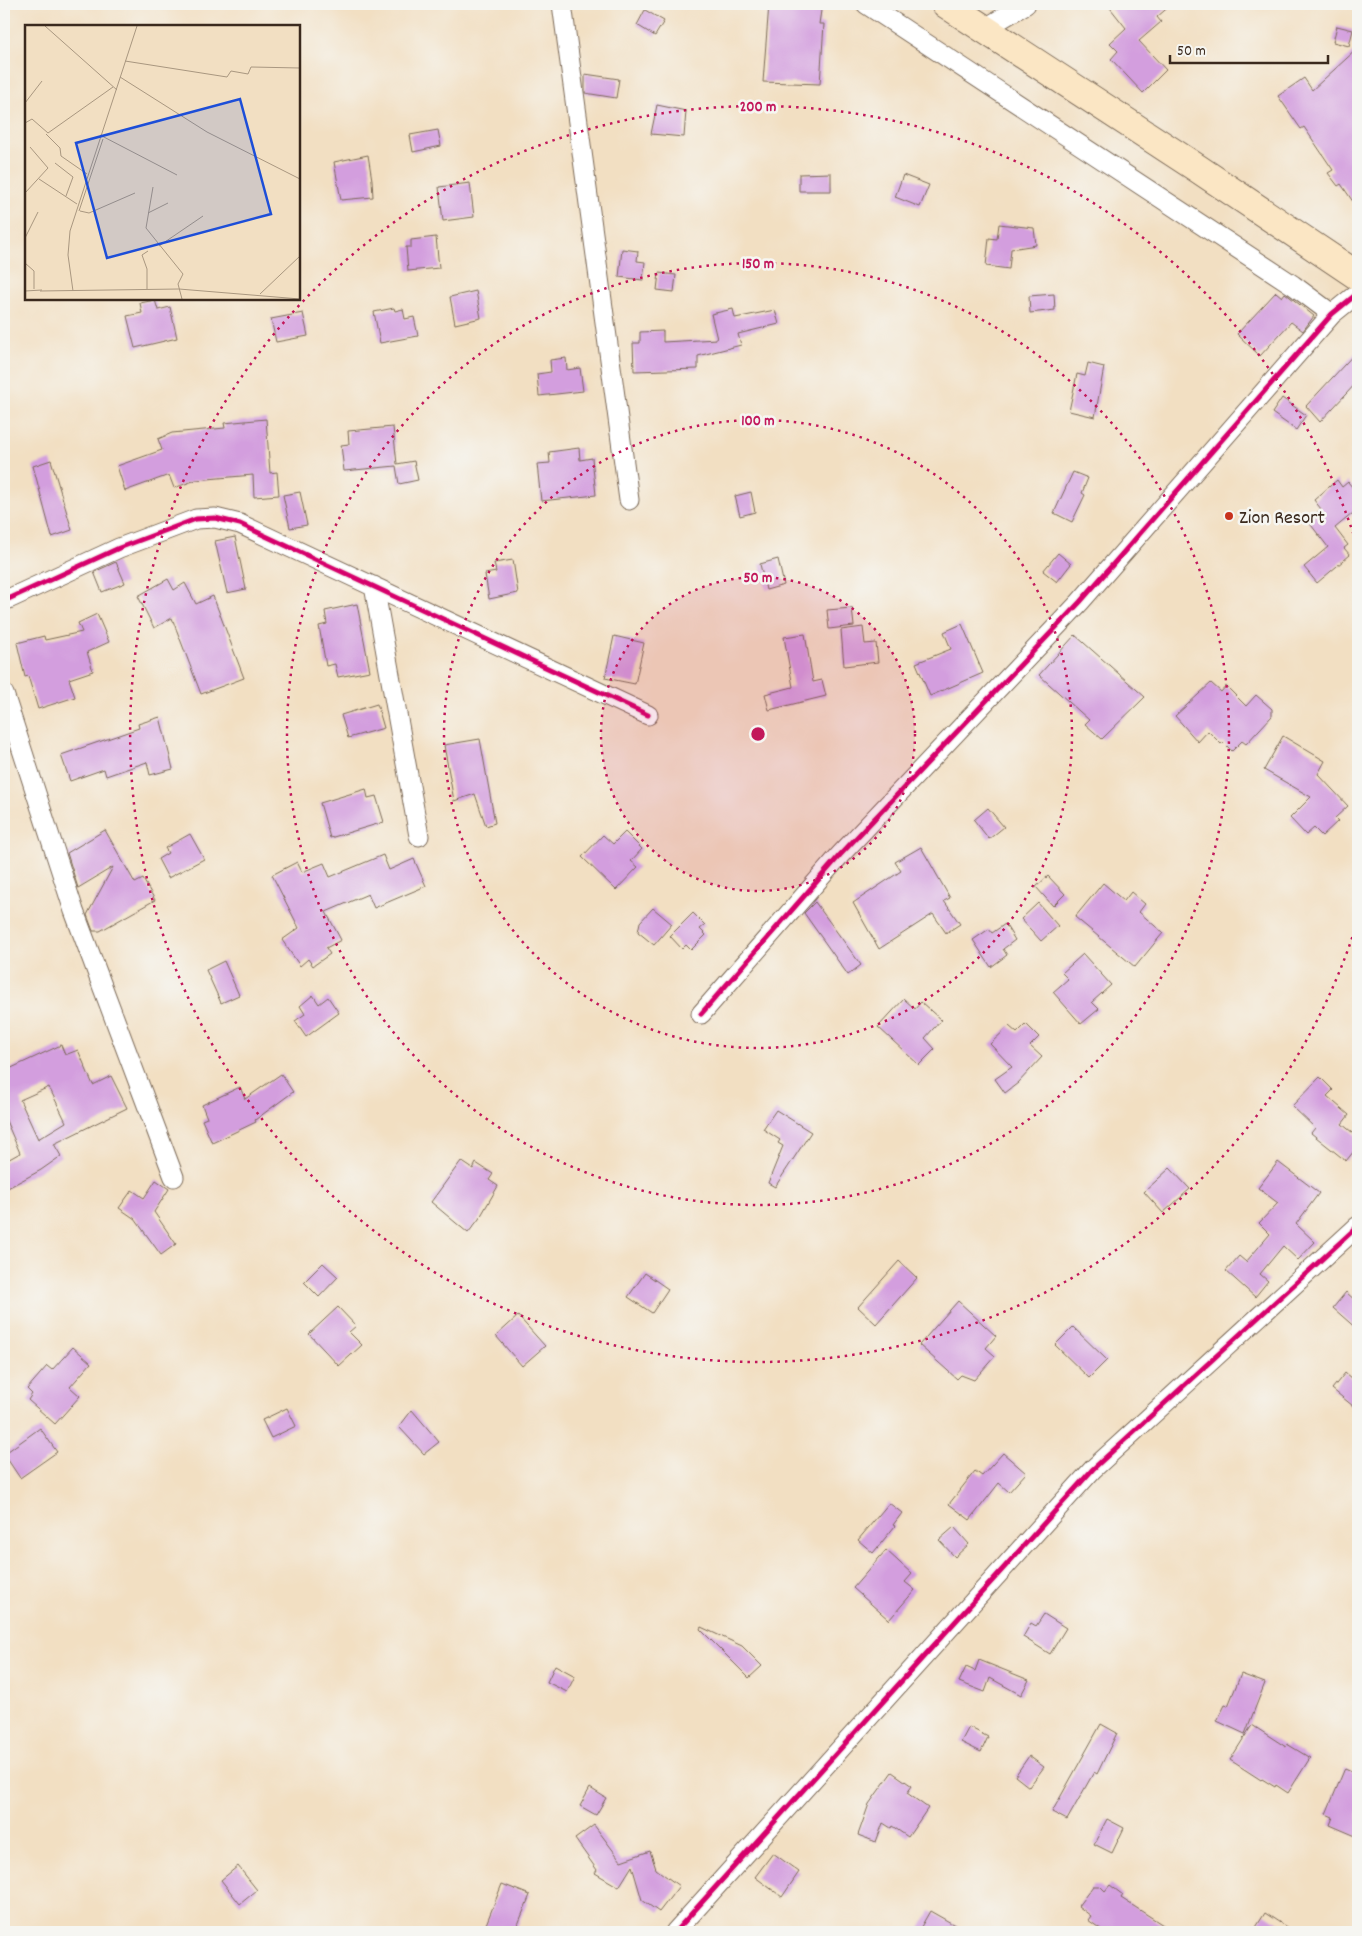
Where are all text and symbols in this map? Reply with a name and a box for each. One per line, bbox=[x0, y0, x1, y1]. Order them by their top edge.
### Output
inset map bbox=[25, 25, 300, 300]
scale bar bbox=[1170, 32, 1327, 64]
text: 50 m bbox=[1177, 41, 1206, 63]
text: 200 m bbox=[740, 97, 776, 119]
text: 150 m bbox=[742, 254, 774, 276]
text: 100 m bbox=[741, 411, 775, 433]
place label: Zion Resort bbox=[1239, 505, 1325, 533]
marker: Zion Resort bbox=[1223, 510, 1235, 522]
text: 50 m bbox=[744, 568, 772, 590]
centre of rings bbox=[749, 725, 767, 743]

